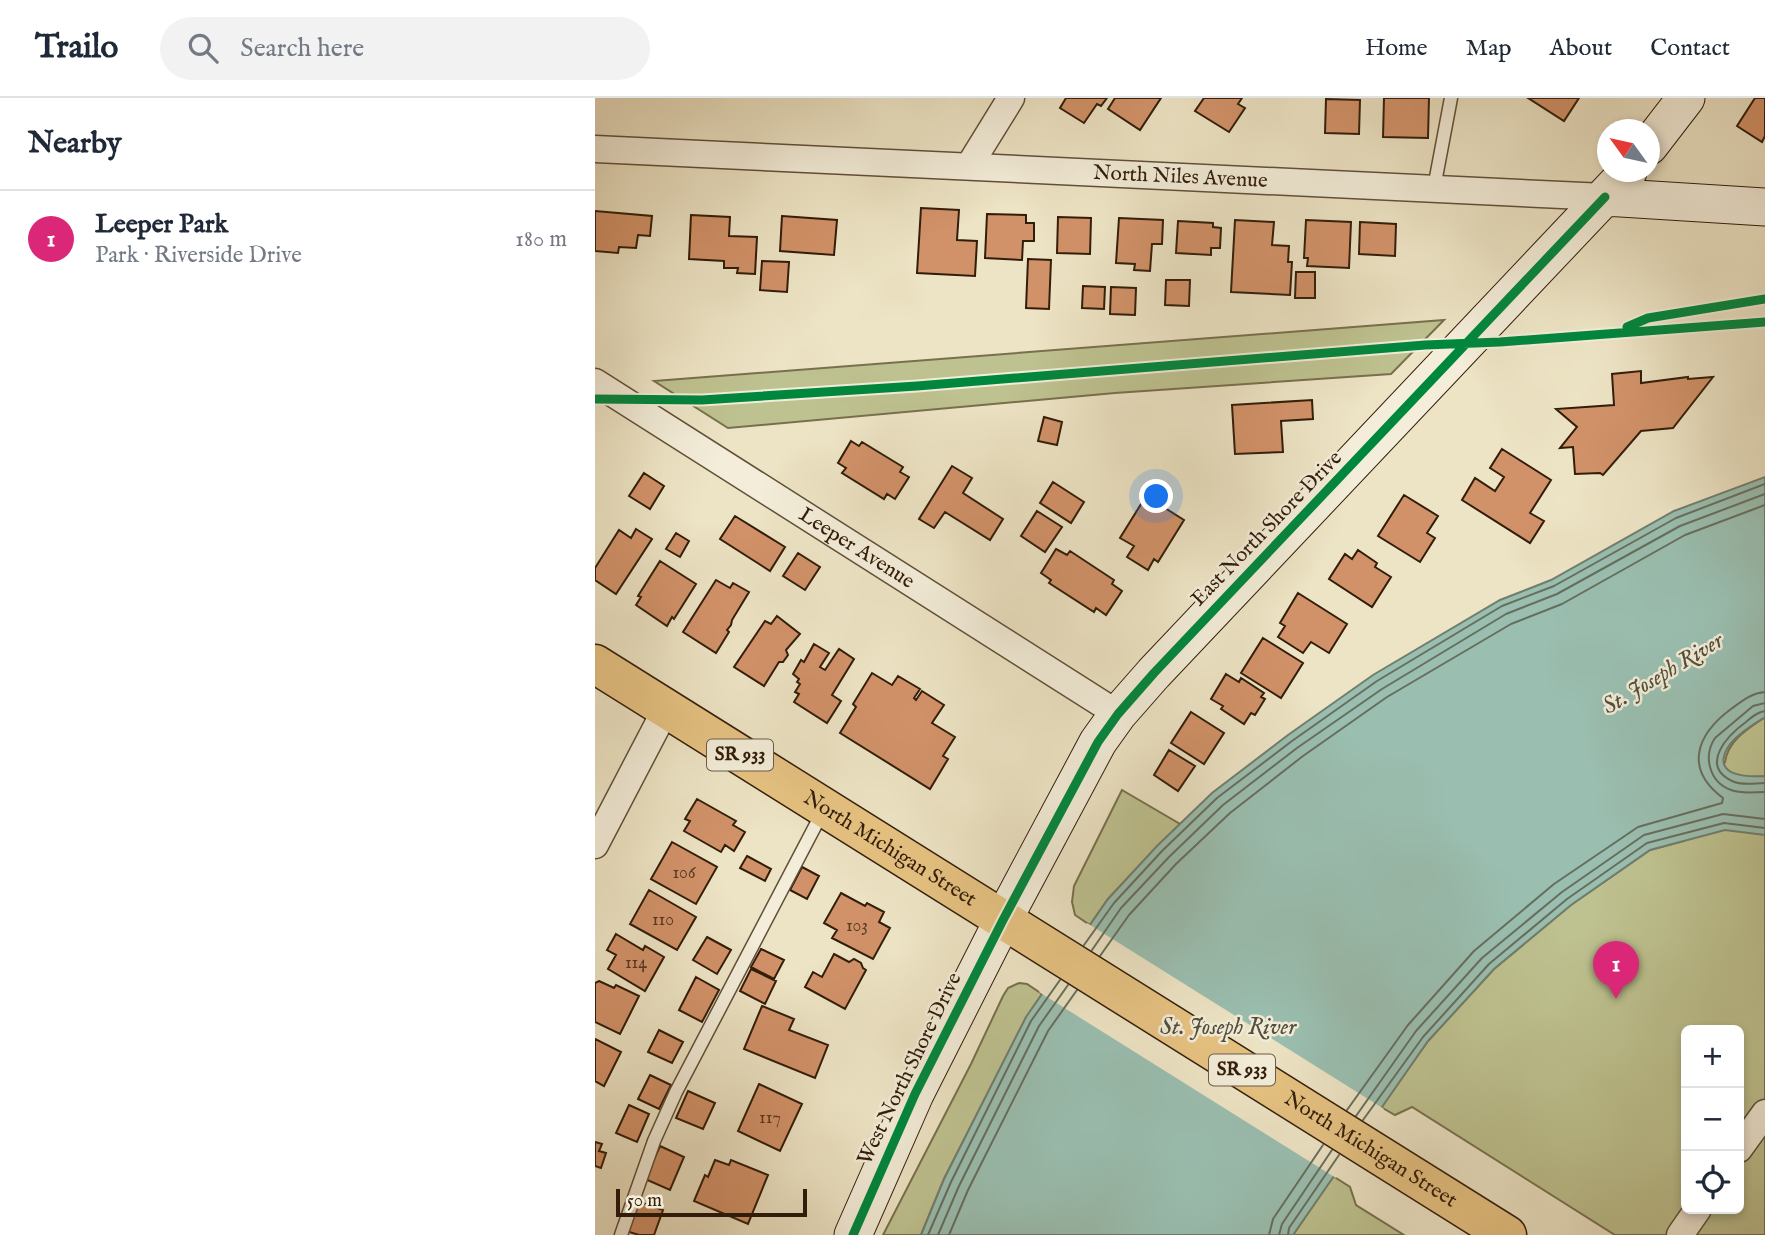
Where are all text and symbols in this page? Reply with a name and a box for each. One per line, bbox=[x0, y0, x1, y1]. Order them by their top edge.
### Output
search box bbox=[160, 17, 650, 80]
text: Trailo bbox=[35, 27, 118, 69]
icon: search bbox=[184, 29, 222, 67]
text: Search here bbox=[240, 32, 364, 65]
text: Home bbox=[1365, 33, 1428, 64]
text: Map bbox=[1466, 33, 1512, 64]
text: About bbox=[1550, 33, 1612, 64]
text: Contact bbox=[1650, 33, 1730, 64]
north arrow bbox=[1597, 119, 1660, 182]
text: Nearby bbox=[28, 125, 121, 163]
street label: North Niles Avenue bbox=[1092, 159, 1269, 194]
text: Leeper Park bbox=[95, 208, 228, 241]
text: 1 bbox=[47, 225, 55, 254]
text: 180 m bbox=[515, 225, 567, 254]
text: Park · Riverside Drive bbox=[95, 241, 302, 270]
street label: East North Shore Drive bbox=[1186, 445, 1349, 613]
your location bbox=[1139, 479, 1173, 513]
street label: Leeper Avenue bbox=[794, 501, 920, 595]
water label: St. Joseph River bbox=[1597, 626, 1730, 721]
road number: SR 933 bbox=[707, 740, 773, 770]
street label: North Michigan Street bbox=[798, 784, 982, 913]
house number: 106 bbox=[672, 862, 696, 885]
house number: 110 bbox=[652, 909, 674, 932]
house number: 103 bbox=[846, 915, 868, 938]
pin: 1 bbox=[1593, 941, 1639, 999]
house number: 114 bbox=[625, 952, 647, 975]
street label: West North Shore Drive bbox=[852, 968, 969, 1170]
water label: St. Joseph River bbox=[1160, 1013, 1297, 1042]
map controls bbox=[1681, 1025, 1744, 1214]
button: + bbox=[1681, 1025, 1744, 1088]
road number: SR 933 bbox=[1209, 1054, 1275, 1086]
street label: North Michigan Street bbox=[1279, 1085, 1462, 1214]
button: − bbox=[1681, 1088, 1744, 1151]
house number: 117 bbox=[759, 1107, 781, 1130]
button: locate bbox=[1681, 1151, 1744, 1214]
scale bar bbox=[616, 1186, 807, 1218]
text: 50 m bbox=[627, 1189, 662, 1213]

